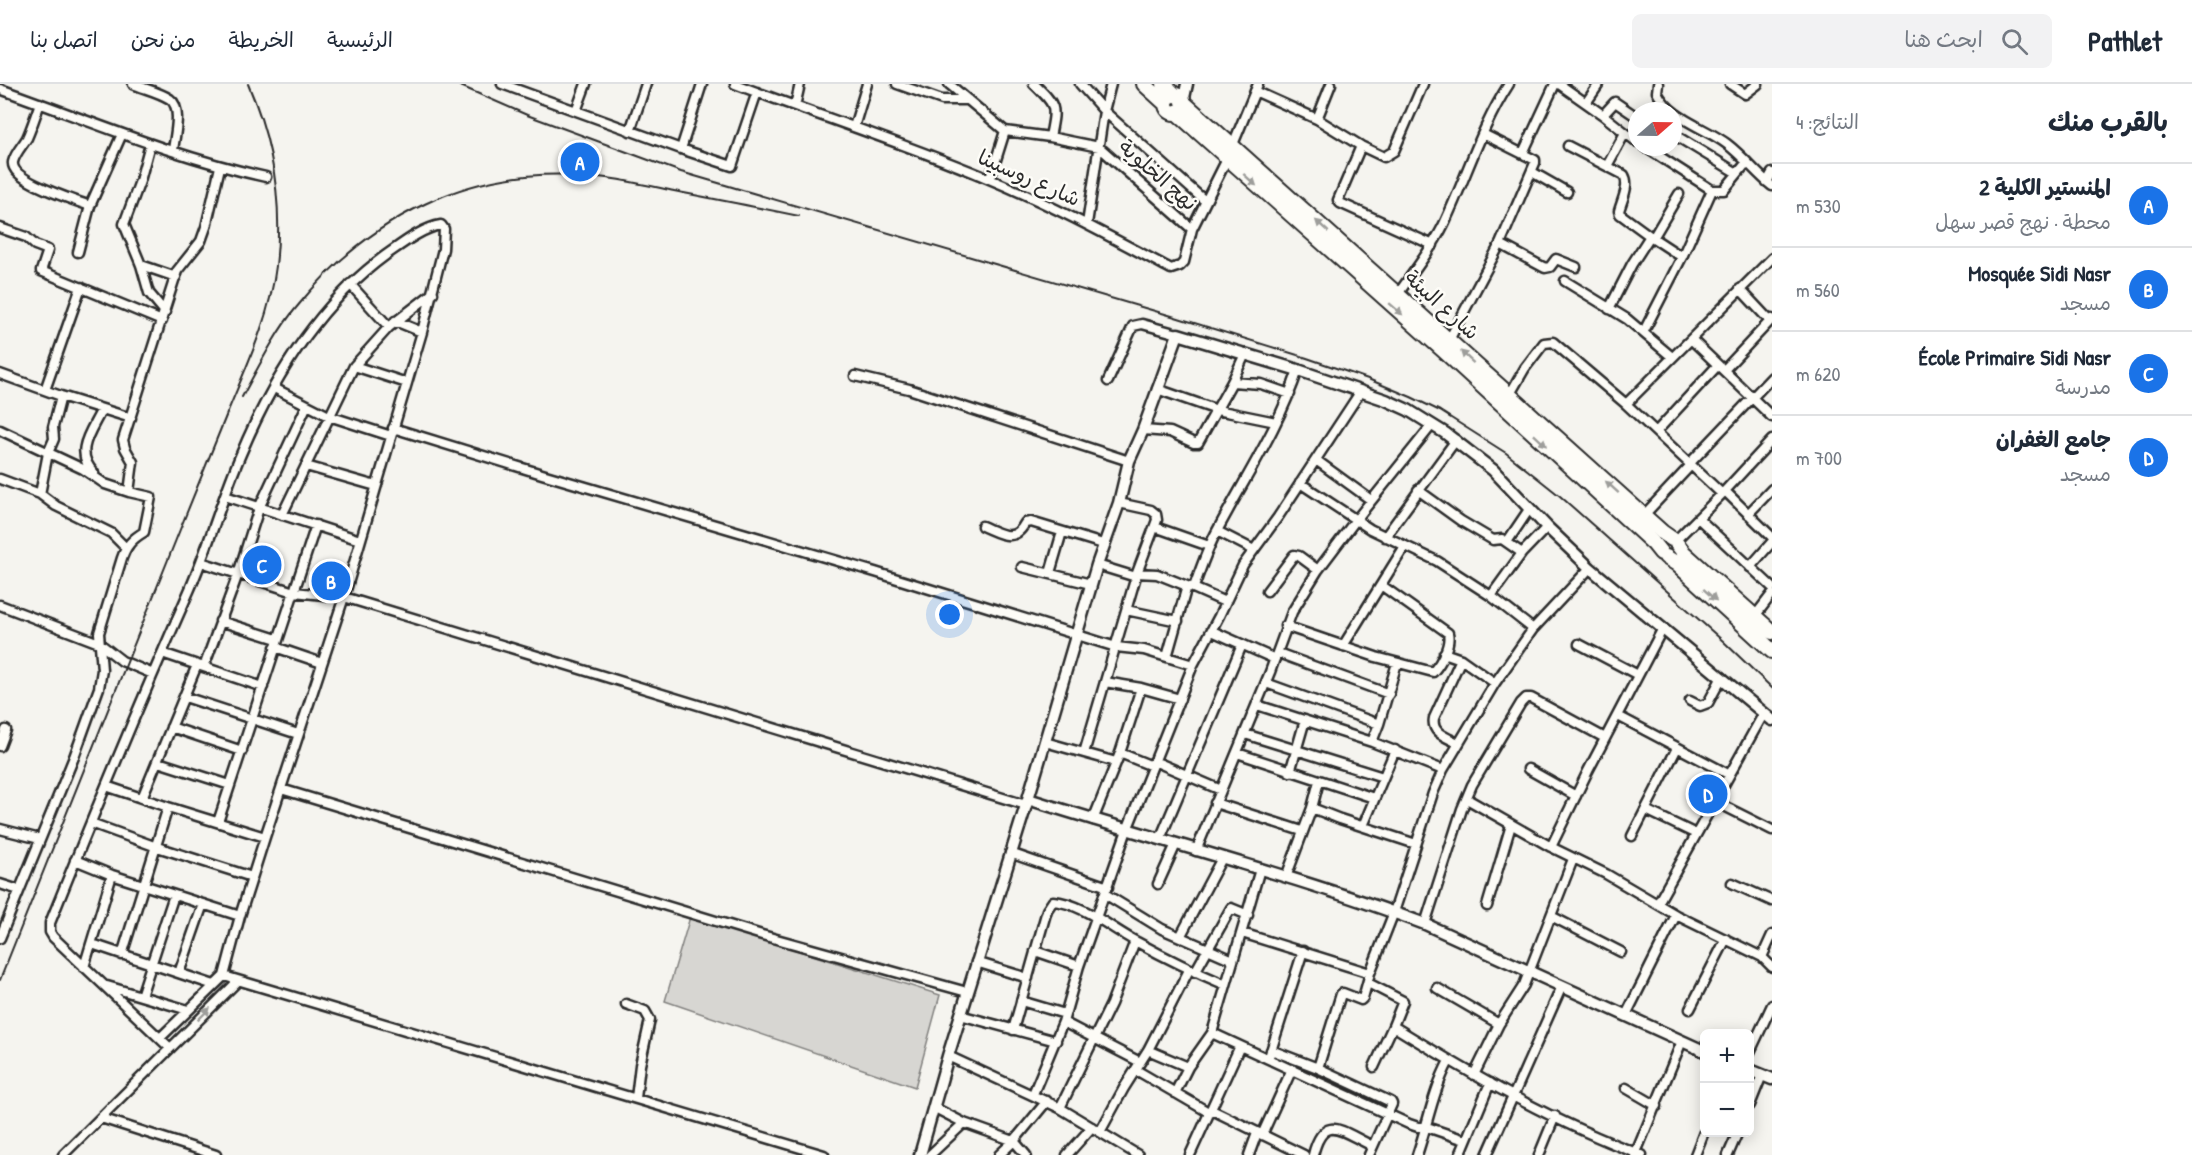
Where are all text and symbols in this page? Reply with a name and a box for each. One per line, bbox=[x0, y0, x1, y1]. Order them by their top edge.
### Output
search box bbox=[1632, 14, 2052, 68]
text: Pathlet bbox=[2088, 22, 2162, 60]
text: ابحث هنا bbox=[1904, 24, 1983, 54]
text: اتصل بنا bbox=[30, 25, 98, 54]
text: من نحن bbox=[131, 25, 195, 54]
text: الخريطة bbox=[228, 25, 294, 54]
text: الرئيسية bbox=[327, 25, 393, 54]
icon: search bbox=[1998, 25, 2031, 58]
north arrow bbox=[1628, 102, 1682, 156]
text: بالقرب منك bbox=[2048, 104, 2168, 139]
text: النتائج: 4 bbox=[1796, 108, 1859, 135]
street label: نهج الخلوية bbox=[1113, 132, 1204, 217]
pin: A bbox=[560, 140, 600, 184]
street label: شارع روسبينا bbox=[973, 142, 1085, 214]
text: المنستير الكلية 2 bbox=[1979, 172, 2111, 202]
one-way arrow bbox=[1243, 173, 1258, 187]
text: 530 m bbox=[1796, 192, 1841, 219]
text: A bbox=[2144, 192, 2153, 219]
text: محطة · نهج قصر سهل bbox=[1935, 208, 2111, 235]
one-way arrow bbox=[1315, 219, 1330, 233]
text: Mosquée Sidi Nasr bbox=[1968, 258, 2111, 288]
street label: شارع البيئة bbox=[1398, 263, 1486, 347]
text: 560 m bbox=[1796, 276, 1840, 303]
text: B bbox=[2143, 276, 2154, 303]
text: مسجد bbox=[2060, 289, 2111, 316]
one-way arrow bbox=[1388, 302, 1403, 315]
text: École Primaire Sidi Nasr bbox=[1919, 342, 2111, 372]
one-way arrow bbox=[1460, 350, 1475, 364]
text: 620 m bbox=[1796, 360, 1841, 387]
text: C bbox=[2143, 360, 2154, 387]
text: مدرسة bbox=[2055, 373, 2111, 400]
text: جامع الغفران bbox=[1996, 424, 2111, 454]
one-way arrow bbox=[1533, 433, 1547, 447]
text: 700 m bbox=[1796, 444, 1842, 471]
text: D bbox=[2144, 444, 2153, 471]
text: مسجد bbox=[2060, 460, 2111, 487]
one-way arrow bbox=[1605, 481, 1620, 494]
pin: C bbox=[242, 542, 282, 588]
pin: B bbox=[312, 558, 350, 604]
one-way arrow bbox=[1703, 587, 1717, 601]
your location bbox=[935, 600, 964, 629]
pin: D bbox=[1688, 772, 1728, 816]
one-way arrow bbox=[196, 1008, 210, 1022]
map controls bbox=[1700, 1029, 1754, 1137]
button: + bbox=[1700, 1029, 1754, 1083]
button: − bbox=[1700, 1083, 1754, 1137]

